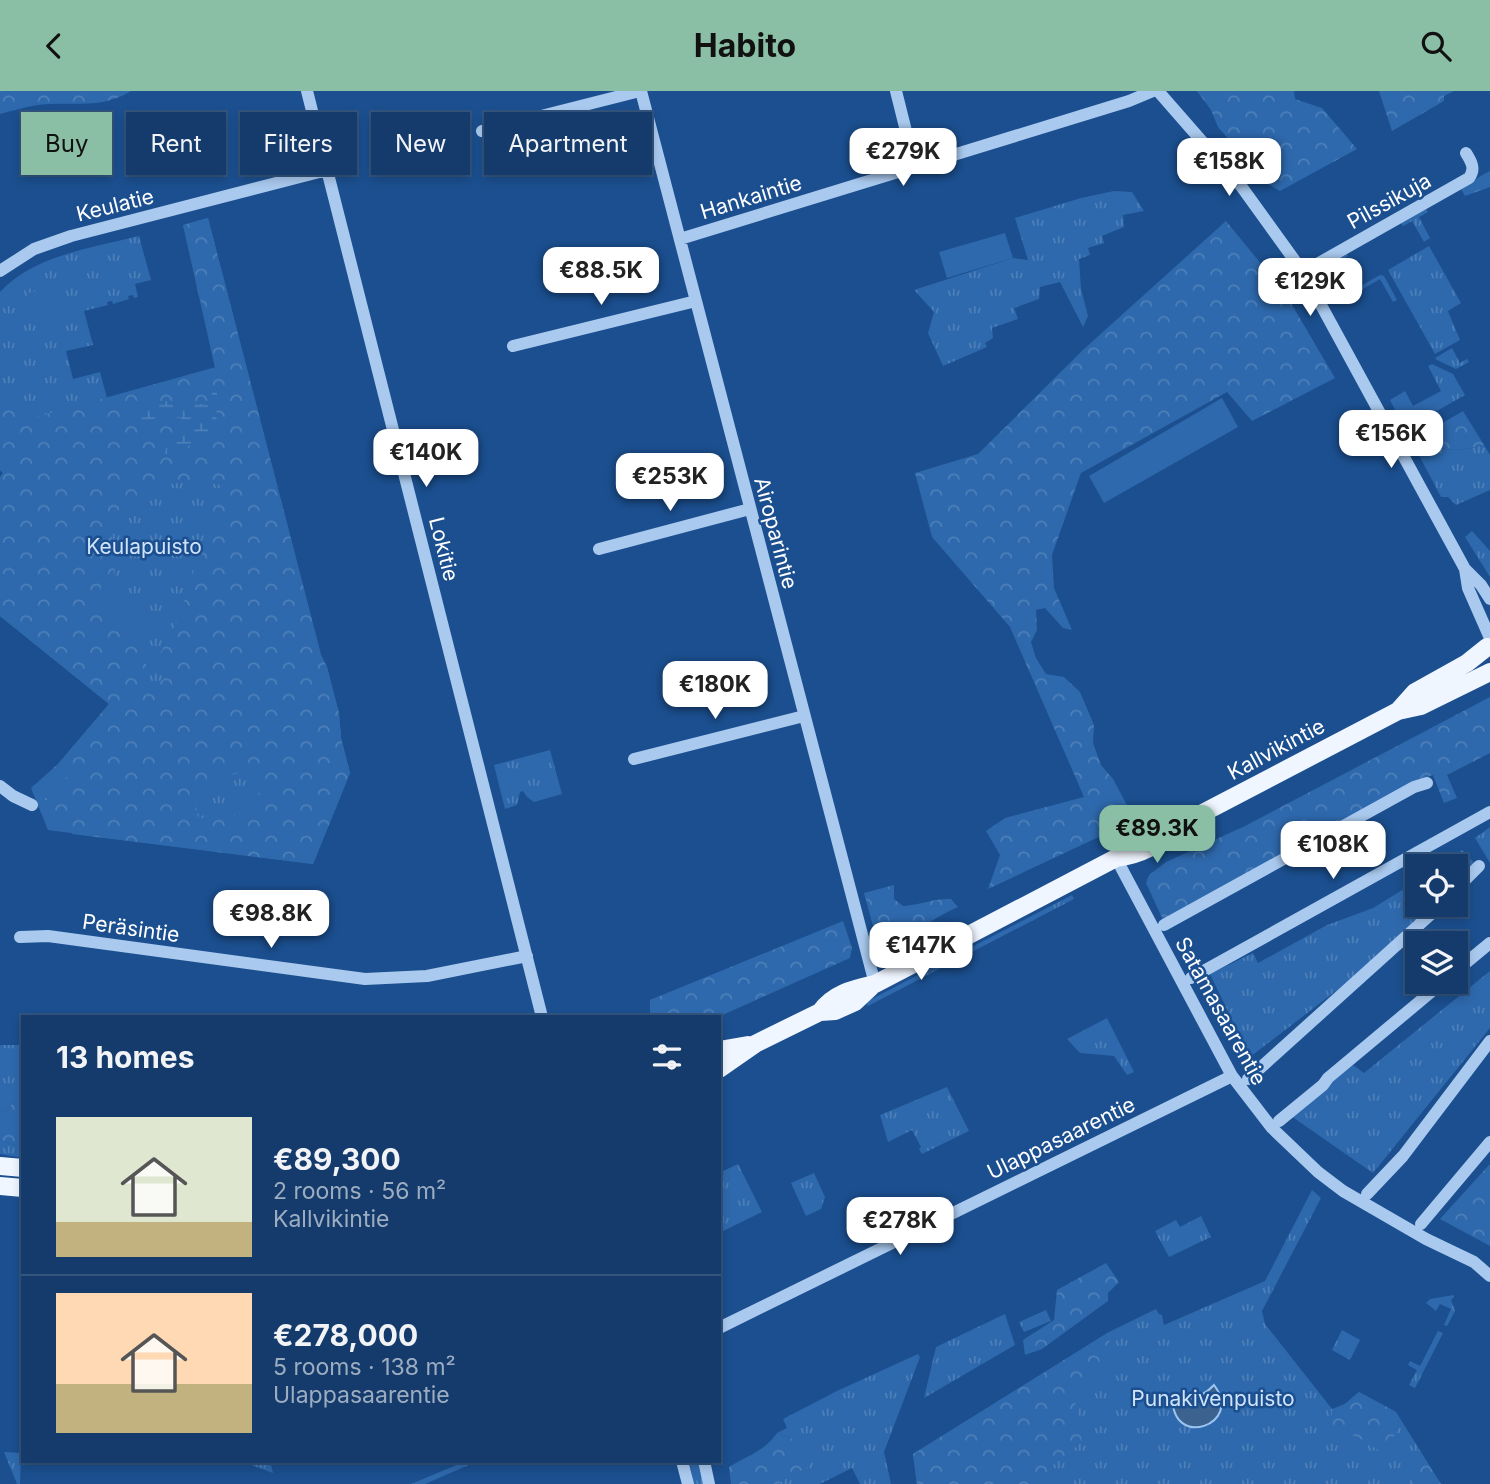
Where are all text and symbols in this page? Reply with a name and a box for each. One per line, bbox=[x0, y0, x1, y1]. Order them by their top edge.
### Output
text: Habito bbox=[694, 26, 796, 65]
icon: back bbox=[35, 27, 73, 65]
icon: search bbox=[1417, 27, 1455, 65]
chip: Buy bbox=[21, 112, 112, 175]
chip: Rent bbox=[126, 112, 226, 175]
chip: Filters bbox=[240, 112, 357, 175]
chip: New bbox=[371, 112, 470, 175]
chip: Apartment bbox=[484, 112, 652, 175]
pin: €279K bbox=[854, 129, 952, 188]
text: €279K bbox=[866, 137, 940, 165]
pin: €158K bbox=[1180, 139, 1278, 198]
text: €158K bbox=[1193, 147, 1265, 175]
street label: Pilssikuja bbox=[1343, 168, 1435, 234]
street label: Hankaintie bbox=[697, 170, 805, 224]
street label: Keulatie bbox=[74, 183, 156, 227]
pin: €88.5K bbox=[544, 247, 658, 307]
text: €88.5K bbox=[559, 256, 643, 284]
pin: €129K bbox=[1261, 259, 1359, 318]
text: €129K bbox=[1274, 267, 1346, 295]
pin: €156K bbox=[1342, 411, 1440, 470]
text: €156K bbox=[1355, 419, 1427, 447]
pin: €140K bbox=[377, 429, 475, 489]
text: €140K bbox=[389, 438, 463, 466]
pin: €253K bbox=[621, 453, 719, 513]
text: €253K bbox=[632, 462, 708, 490]
street label: Airoparintie bbox=[749, 474, 803, 592]
street label: Lokitie bbox=[424, 514, 464, 584]
park label: Keulapuisto bbox=[86, 534, 202, 559]
pin: €180K bbox=[666, 661, 764, 721]
text: €180K bbox=[679, 670, 751, 698]
street label: Kallvikintie bbox=[1223, 713, 1329, 785]
pin: €89.3K bbox=[1100, 805, 1214, 865]
text: €89.3K bbox=[1115, 814, 1199, 842]
pin: €108K bbox=[1284, 821, 1382, 881]
text: €108K bbox=[1297, 830, 1369, 858]
map controls bbox=[1405, 854, 1468, 994]
button: locate bbox=[1405, 854, 1468, 917]
pin: €98.8K bbox=[214, 891, 328, 950]
text: €98.8K bbox=[229, 899, 313, 927]
street label: Peräsintie bbox=[81, 909, 181, 947]
pin: €147K bbox=[872, 923, 970, 982]
text: €147K bbox=[885, 931, 957, 959]
button: layers bbox=[1405, 931, 1468, 994]
street label: Satamasaarentie bbox=[1170, 933, 1272, 1089]
icon: filters bbox=[648, 1038, 686, 1076]
text: 13 homes bbox=[56, 1039, 195, 1075]
street label: Ulappasaarentie bbox=[983, 1091, 1139, 1185]
text: €89,300 bbox=[273, 1141, 401, 1177]
icon: home bbox=[112, 1145, 196, 1229]
text: 2 rooms · 56 m² bbox=[273, 1177, 446, 1205]
pin: €278K bbox=[851, 1197, 949, 1257]
text: Kallvikintie bbox=[273, 1205, 389, 1233]
text: €278K bbox=[863, 1206, 937, 1234]
text: €278,000 bbox=[273, 1317, 418, 1353]
icon: home bbox=[112, 1321, 196, 1405]
text: 5 rooms · 138 m² bbox=[273, 1353, 456, 1381]
text: Ulappasaarentie bbox=[273, 1381, 450, 1409]
park label: Punakivenpuisto bbox=[1131, 1386, 1295, 1411]

